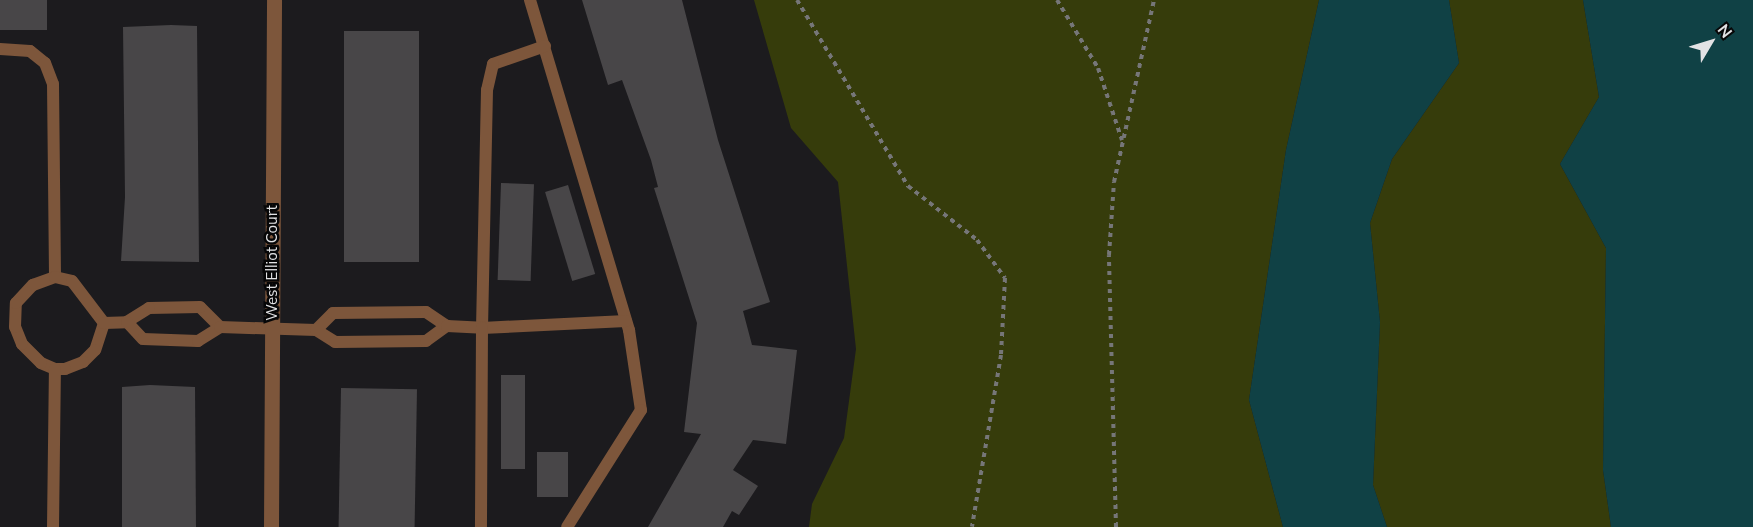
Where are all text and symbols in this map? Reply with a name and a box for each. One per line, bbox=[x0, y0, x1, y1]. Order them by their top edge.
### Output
north arrow bbox=[1681, 12, 1741, 72]
text: N bbox=[1714, 20, 1737, 42]
street label: West Elliot Court bbox=[263, 205, 281, 321]

